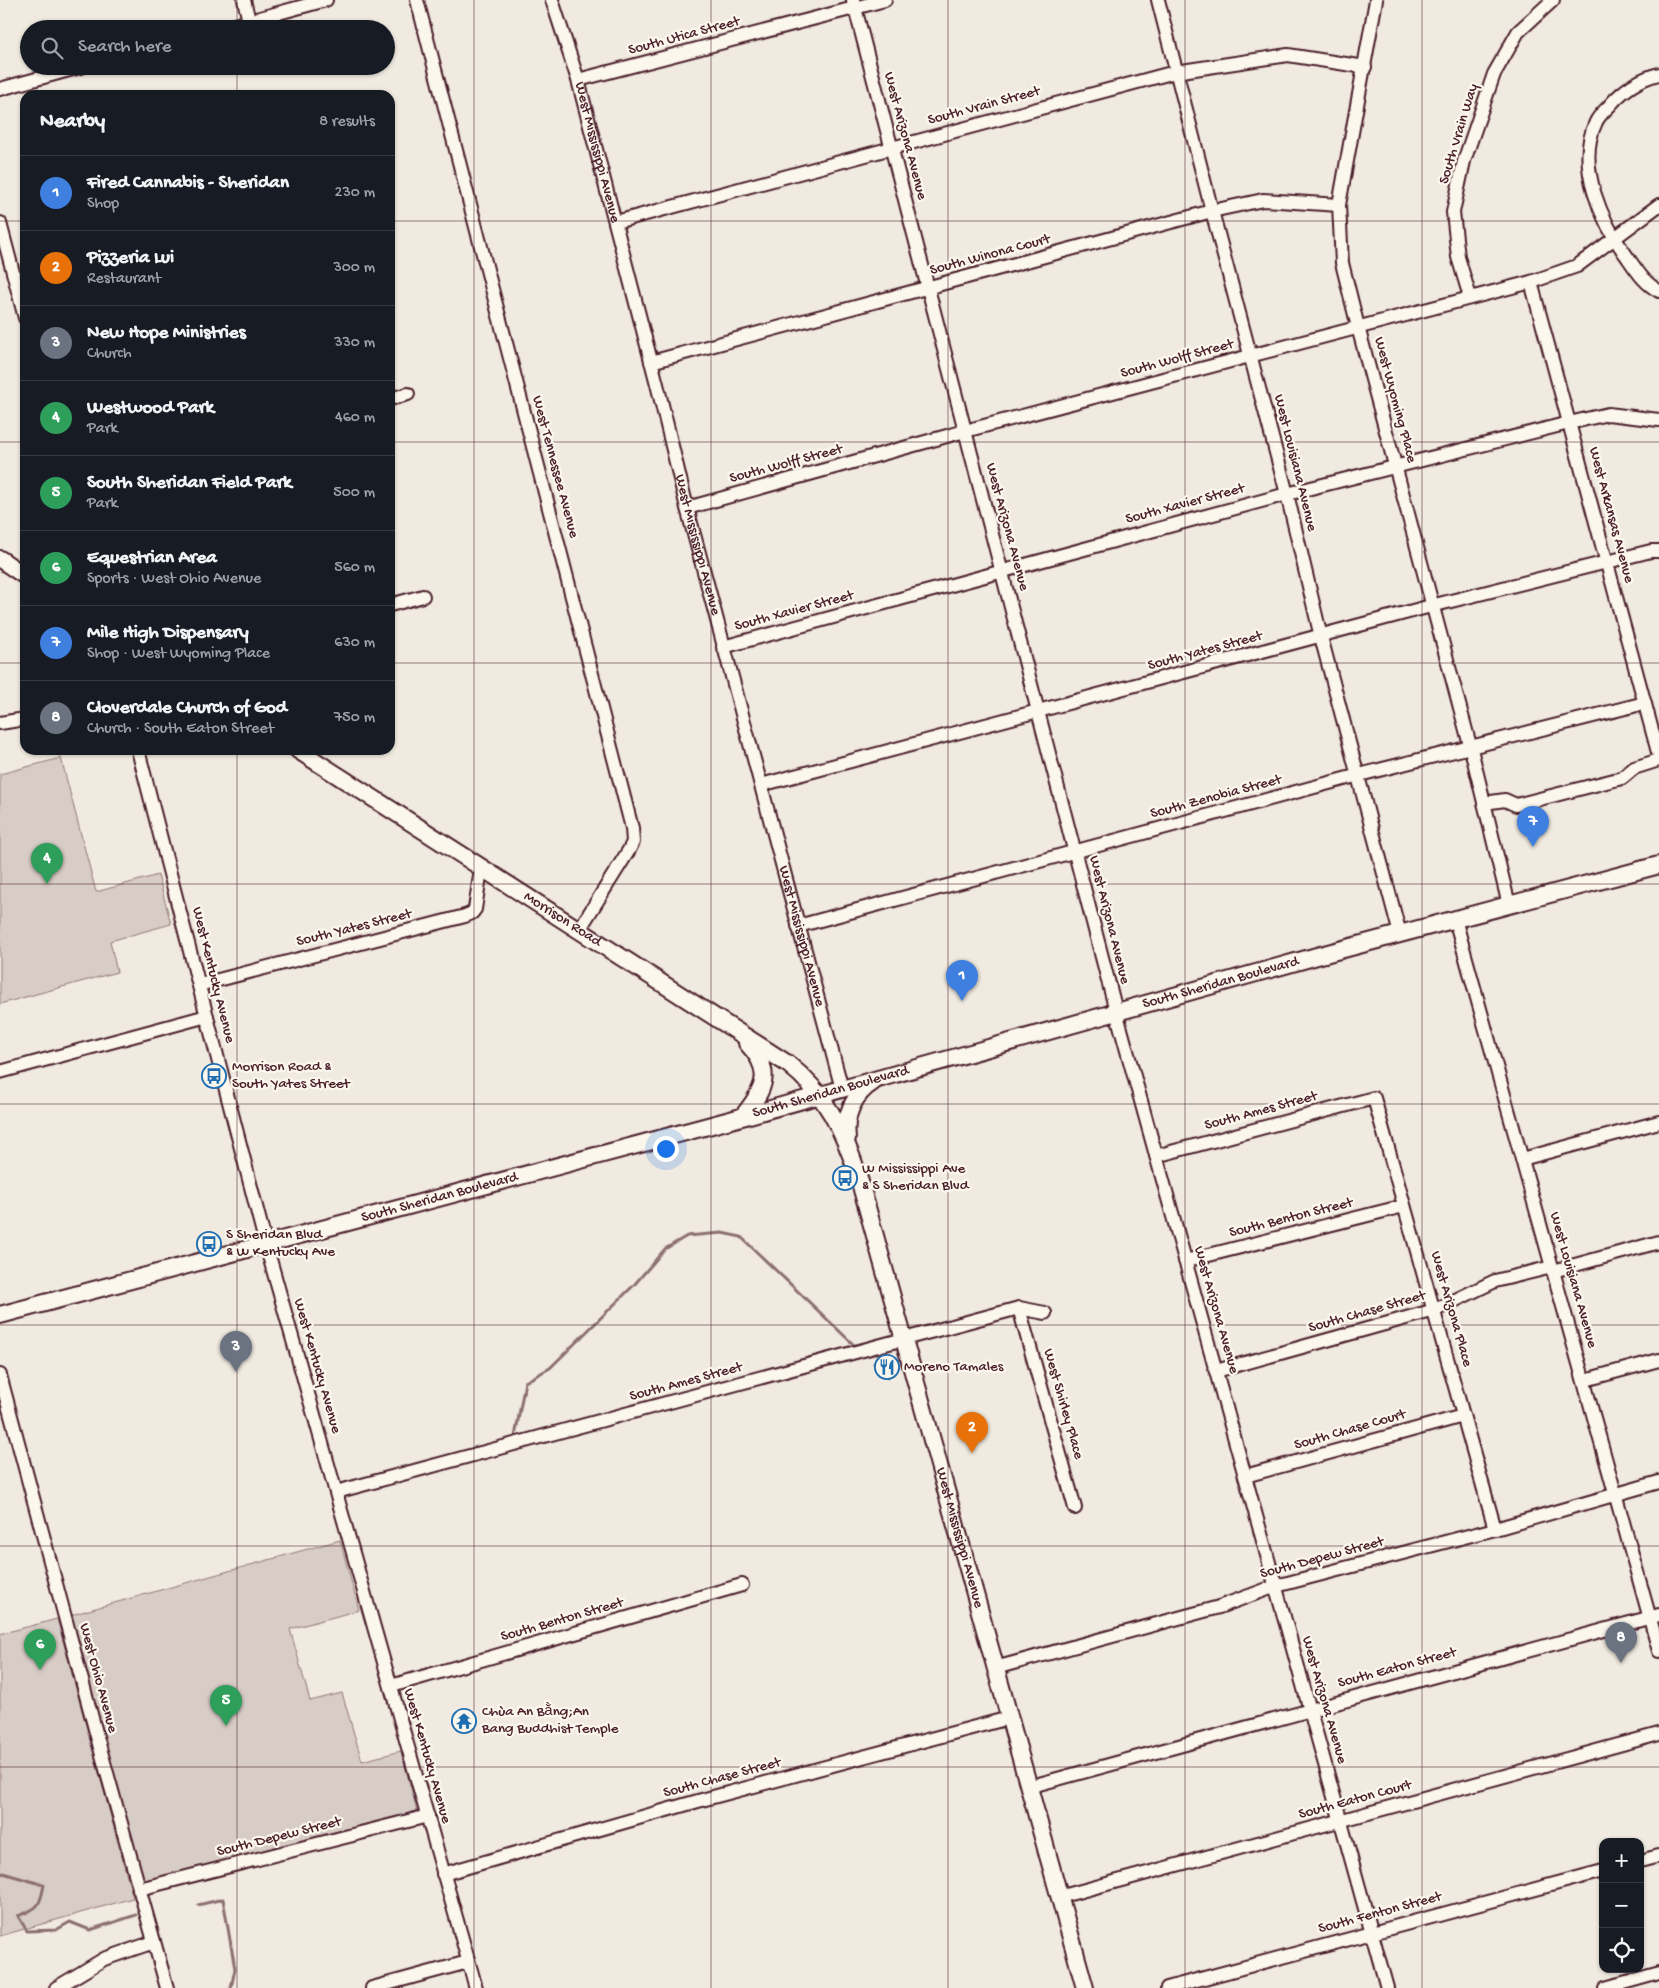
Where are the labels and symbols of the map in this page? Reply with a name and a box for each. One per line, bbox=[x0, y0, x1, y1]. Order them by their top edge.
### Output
street label: South Utica Street bbox=[626, 12, 743, 60]
street label: West Arizona Avenue bbox=[879, 70, 931, 202]
street label: West Mississippi Avenue bbox=[570, 80, 624, 225]
street label: South Vrain Way bbox=[1435, 81, 1483, 186]
street label: South Vrain Street bbox=[926, 82, 1044, 130]
street label: South Winona Court bbox=[928, 230, 1054, 280]
street label: South Wolff Street bbox=[1119, 335, 1237, 383]
street label: West Wyoming Place bbox=[1370, 335, 1421, 465]
street label: West Louisiana Avenue bbox=[1269, 393, 1321, 534]
street label: West Tennessee Avenue bbox=[527, 394, 583, 540]
street label: South Wolff Street bbox=[728, 440, 846, 488]
street label: West Arkansas Avenue bbox=[1584, 445, 1638, 585]
street label: West Arizona Avenue bbox=[981, 461, 1033, 593]
street label: West Mississippi Avenue bbox=[670, 473, 724, 617]
street label: South Xavier Street bbox=[1124, 479, 1248, 529]
street label: South Xavier Street bbox=[733, 586, 857, 636]
street label: South Yates Street bbox=[1146, 627, 1266, 675]
street label: South Zenobia Street bbox=[1149, 770, 1285, 823]
pin: 7 bbox=[1517, 806, 1549, 847]
pin: 4 bbox=[31, 843, 63, 884]
street label: West Arizona Avenue bbox=[1084, 854, 1134, 986]
street label: West Mississippi Avenue bbox=[774, 864, 829, 1009]
street label: Morrison Road bbox=[520, 888, 606, 952]
street label: West Kentucky Avenue bbox=[187, 905, 239, 1045]
street label: South Yates Street bbox=[295, 905, 415, 951]
street label: South Sheridan Boulevard bbox=[1140, 952, 1302, 1013]
pin: 1 bbox=[946, 960, 978, 1001]
place label: Morrison Road & South Yates Street bbox=[232, 1058, 352, 1093]
street label: South Sheridan Boulevard bbox=[750, 1061, 912, 1123]
bus stop icon: Morrison Road & South Yates Street bbox=[201, 1063, 227, 1089]
street label: South Ames Street bbox=[1203, 1087, 1321, 1135]
your location bbox=[653, 1136, 679, 1162]
place label: W Mississippi Ave & S Sheridan Blvd bbox=[862, 1160, 970, 1195]
bus stop icon: W Mississippi Ave & S Sheridan Blvd bbox=[832, 1165, 858, 1191]
street label: South Sheridan Boulevard bbox=[359, 1168, 521, 1227]
street label: South Benton Street bbox=[1227, 1193, 1356, 1242]
street label: West Louisiana Avenue bbox=[1545, 1210, 1601, 1350]
place label: S Sheridan Blvd & W Kentucky Ave bbox=[226, 1226, 335, 1261]
bus stop icon: S Sheridan Blvd & W Kentucky Ave bbox=[196, 1231, 222, 1257]
street label: West Arizona Avenue bbox=[1189, 1244, 1243, 1376]
street label: West Arizona Place bbox=[1426, 1249, 1476, 1369]
street label: South Chase Street bbox=[1306, 1286, 1429, 1337]
street label: West Kentucky Avenue bbox=[289, 1296, 345, 1436]
pin: 3 bbox=[220, 1331, 252, 1372]
street label: West Shirley Place bbox=[1039, 1347, 1087, 1462]
restaurant icon: Moreno Tamales bbox=[874, 1354, 900, 1380]
street label: South Ames Street bbox=[628, 1358, 746, 1406]
place label: Moreno Tamales bbox=[904, 1358, 1004, 1376]
street label: South Chase Court bbox=[1292, 1405, 1410, 1455]
pin: 2 bbox=[956, 1412, 988, 1453]
street label: West Mississippi Avenue bbox=[931, 1466, 988, 1610]
street label: South Depew Street bbox=[1258, 1532, 1388, 1583]
street label: South Benton Street bbox=[499, 1593, 627, 1646]
street label: West Ohio Avenue bbox=[75, 1621, 121, 1735]
pin: 8 bbox=[1605, 1622, 1637, 1663]
pin: 6 bbox=[24, 1629, 56, 1670]
street label: West Arizona Avenue bbox=[1297, 1634, 1351, 1766]
street label: South Eaton Street bbox=[1336, 1643, 1460, 1692]
pin: 5 bbox=[210, 1685, 242, 1726]
street label: West Kentucky Avenue bbox=[399, 1686, 455, 1826]
place label: Chùa An Bằng;An Bang Buddhist Temple bbox=[481, 1702, 619, 1738]
temple icon: Chùa An Bằng;An Bang Buddhist Temple bbox=[451, 1708, 477, 1734]
street label: South Chase Street bbox=[661, 1753, 785, 1802]
street label: South Eaton Court bbox=[1297, 1776, 1415, 1824]
street label: South Depew Street bbox=[215, 1812, 345, 1861]
street label: South Fenton Street bbox=[1317, 1887, 1445, 1938]

